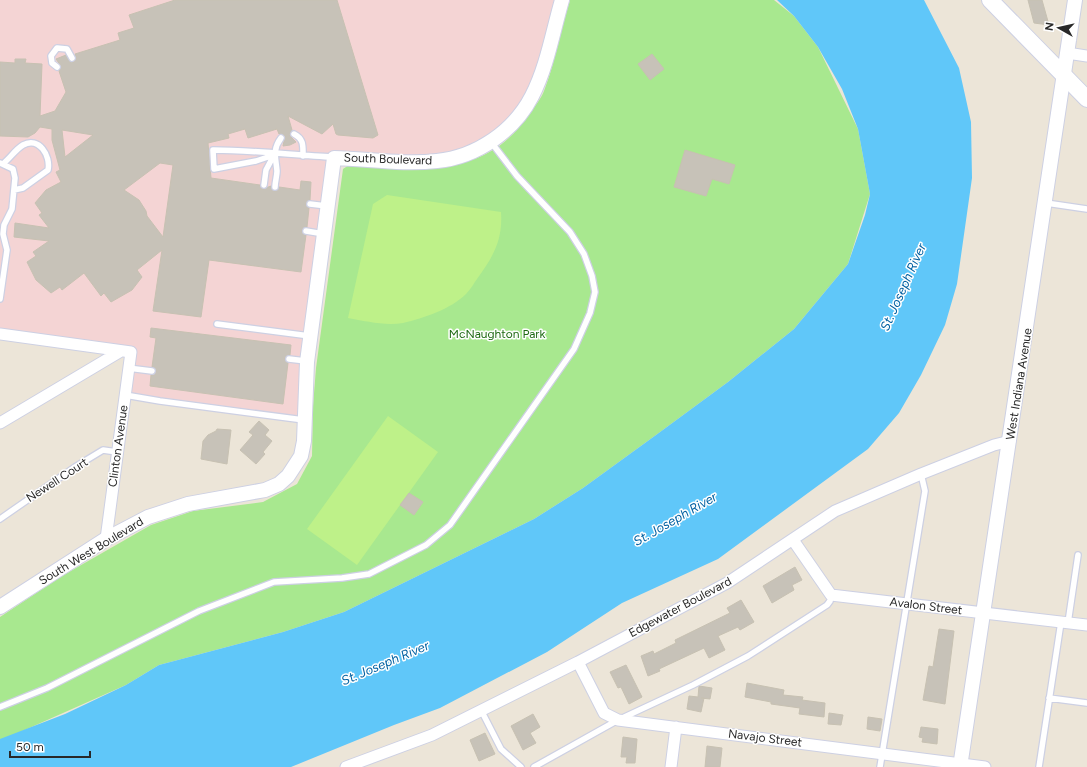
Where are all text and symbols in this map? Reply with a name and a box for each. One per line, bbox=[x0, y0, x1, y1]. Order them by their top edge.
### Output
north arrow bbox=[1039, 8, 1079, 48]
text: N bbox=[1043, 22, 1057, 32]
street label: South Boulevard bbox=[344, 150, 432, 168]
water label: St. Joseph River bbox=[877, 241, 929, 333]
park label: McNaughton Park bbox=[449, 327, 545, 341]
street label: West Indiana Avenue bbox=[1003, 327, 1035, 441]
street label: Clinton Avenue bbox=[105, 404, 131, 488]
street label: Newell Court bbox=[24, 455, 91, 505]
water label: St. Joseph River bbox=[631, 489, 720, 549]
street label: South West Boulevard bbox=[36, 514, 146, 588]
street label: Edgewater Boulevard bbox=[626, 574, 734, 640]
street label: Avalon Street bbox=[889, 595, 964, 617]
water label: St. Joseph River bbox=[339, 638, 432, 688]
street label: Navajo Street bbox=[727, 727, 803, 750]
scale bar bbox=[10, 733, 90, 759]
text: 50 m bbox=[16, 740, 44, 754]

